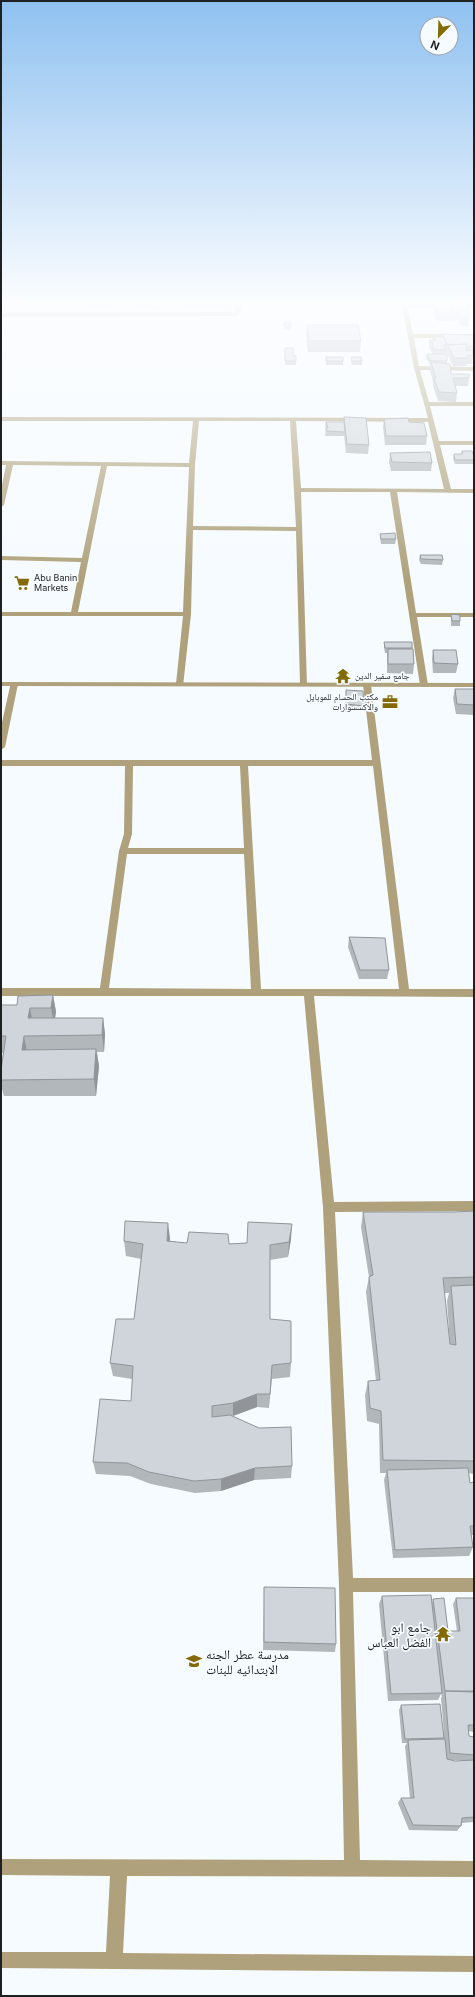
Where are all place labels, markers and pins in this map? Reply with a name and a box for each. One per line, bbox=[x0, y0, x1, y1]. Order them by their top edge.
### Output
place label: Abu Banin Markets bbox=[34, 572, 77, 593]
supermarket icon: Abu Banin Markets bbox=[13, 574, 31, 592]
temple icon: جامع سفير الدين bbox=[334, 667, 352, 685]
place label: جامع سفير الدين bbox=[355, 670, 410, 682]
place label: مكتب الحسام للموبايل والاكسسوارات bbox=[306, 691, 378, 712]
office icon: مكتب الحسام للموبايل والاكسسوارات bbox=[381, 693, 399, 711]
place label: جامع ابو الفضل العباس bbox=[367, 1619, 431, 1651]
temple icon: جامع ابو الفضل العباس bbox=[434, 1625, 452, 1643]
place label: مدرسة عطر الجنه الابتدائيه للبنات bbox=[206, 1646, 289, 1677]
school or university icon: مدرسة عطر الجنه الابتدائيه للبنات bbox=[185, 1652, 203, 1670]

